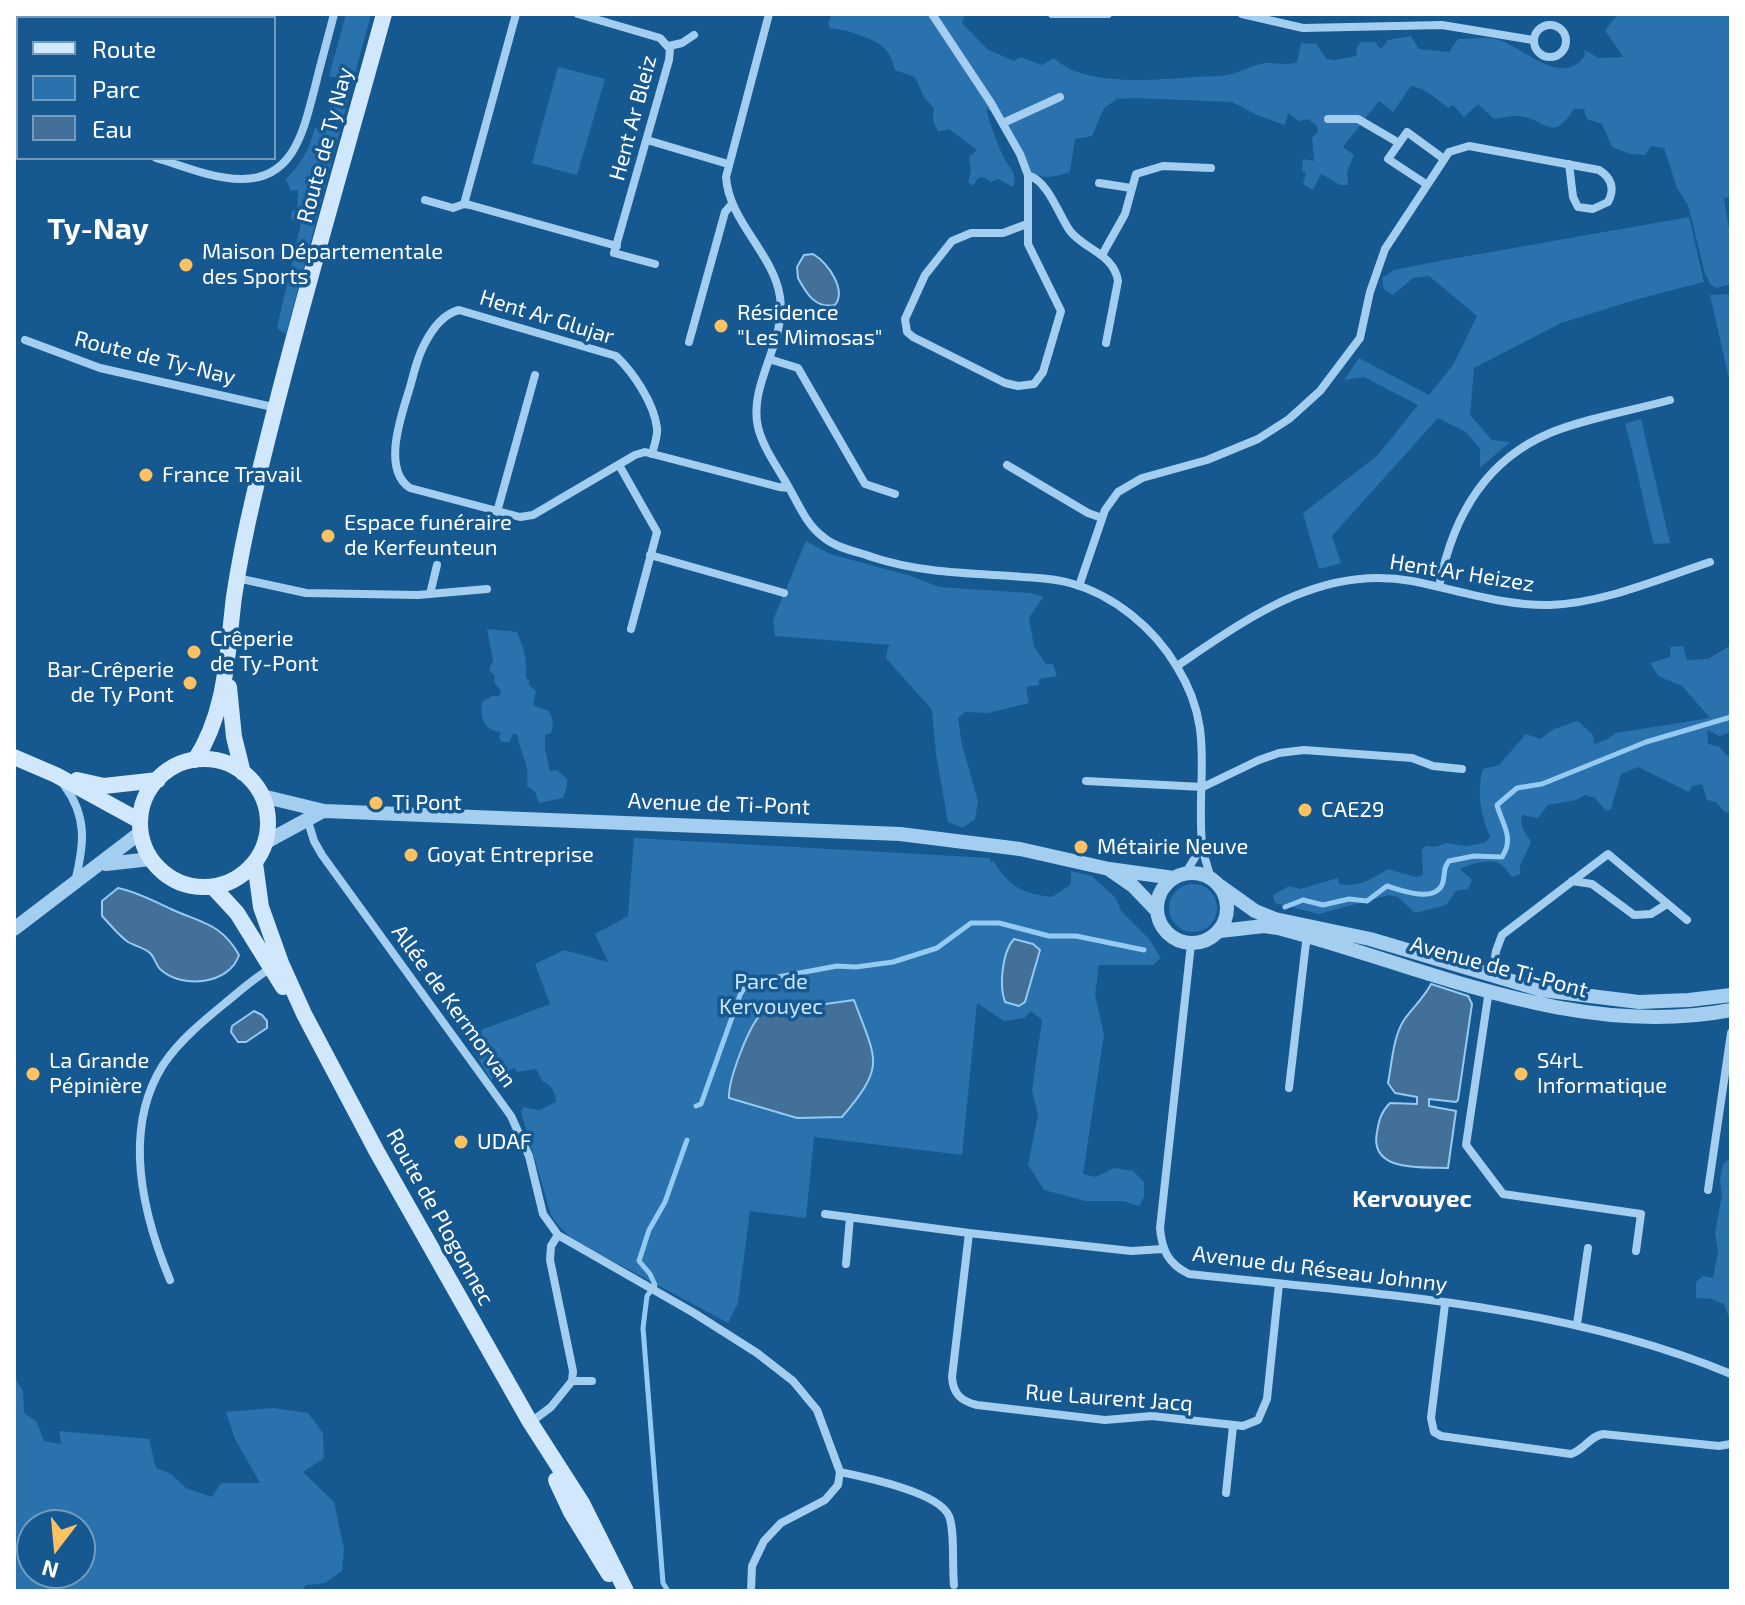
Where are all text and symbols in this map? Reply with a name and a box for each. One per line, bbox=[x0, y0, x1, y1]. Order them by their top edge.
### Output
legend bbox=[16, 16, 276, 160]
text: Route bbox=[92, 34, 156, 63]
street label: Hent Ar Bleiz bbox=[604, 52, 662, 184]
street label: Route de Ty Nay bbox=[292, 64, 358, 226]
text: Parc bbox=[92, 74, 140, 103]
text: Eau bbox=[92, 114, 132, 143]
district label: Ty-Nay bbox=[47, 211, 149, 247]
place label: Maison Départementale des Sports bbox=[202, 239, 443, 290]
marker: Maison Départementale des Sports bbox=[177, 256, 195, 274]
street label: Hent Ar Glujar bbox=[477, 284, 617, 350]
place label: Résidence "Les Mimosas" bbox=[737, 300, 883, 352]
marker: Résidence "Les Mimosas" bbox=[712, 317, 730, 335]
street label: Route de Ty-Nay bbox=[72, 325, 238, 391]
place label: France Travail bbox=[162, 462, 302, 488]
marker: France Travail bbox=[137, 466, 155, 484]
place label: Espace funéraire de Kerfeunteun bbox=[344, 510, 512, 562]
marker: Espace funéraire de Kerfeunteun bbox=[319, 527, 337, 545]
street label: Hent Ar Heizez bbox=[1388, 549, 1536, 597]
place label: Crêperie de Ty-Pont bbox=[210, 626, 319, 678]
marker: Crêperie de Ty-Pont bbox=[185, 643, 203, 661]
place label: Bar-Crêperie de Ty Pont bbox=[47, 657, 174, 708]
marker: Bar-Crêperie de Ty Pont bbox=[181, 674, 199, 692]
street label: Avenue de Ti-Pont bbox=[627, 788, 811, 820]
place label: Ti Pont bbox=[392, 790, 462, 816]
marker: Ti Pont bbox=[367, 794, 385, 812]
place label: CAE29 bbox=[1321, 797, 1384, 823]
marker: CAE29 bbox=[1296, 801, 1314, 819]
place label: Métairie Neuve bbox=[1097, 834, 1248, 860]
marker: Métairie Neuve bbox=[1072, 838, 1090, 856]
place label: Goyat Entreprise bbox=[427, 842, 594, 868]
marker: Goyat Entreprise bbox=[402, 846, 420, 864]
street label: Allée de Kermorvan bbox=[386, 919, 522, 1093]
street label: Avenue de Ti-Pont bbox=[1407, 931, 1591, 1003]
park label: Parc de Kervouyec bbox=[719, 969, 823, 1020]
place label: La Grande Pépinière bbox=[49, 1048, 149, 1100]
place label: S4rL Informatique bbox=[1537, 1048, 1667, 1100]
marker: La Grande Pépinière bbox=[24, 1065, 42, 1083]
marker: S4rL Informatique bbox=[1512, 1065, 1530, 1083]
street label: Route de Plogonnec bbox=[381, 1124, 499, 1310]
place label: UDAF bbox=[477, 1129, 532, 1155]
marker: UDAF bbox=[452, 1133, 470, 1151]
district label: Kervouyec bbox=[1352, 1185, 1472, 1213]
street label: Avenue du Réseau Johnny bbox=[1191, 1240, 1449, 1298]
street label: Rue Laurent Jacq bbox=[1024, 1379, 1194, 1417]
north arrow bbox=[16, 1509, 96, 1589]
text: N bbox=[39, 1555, 61, 1585]

